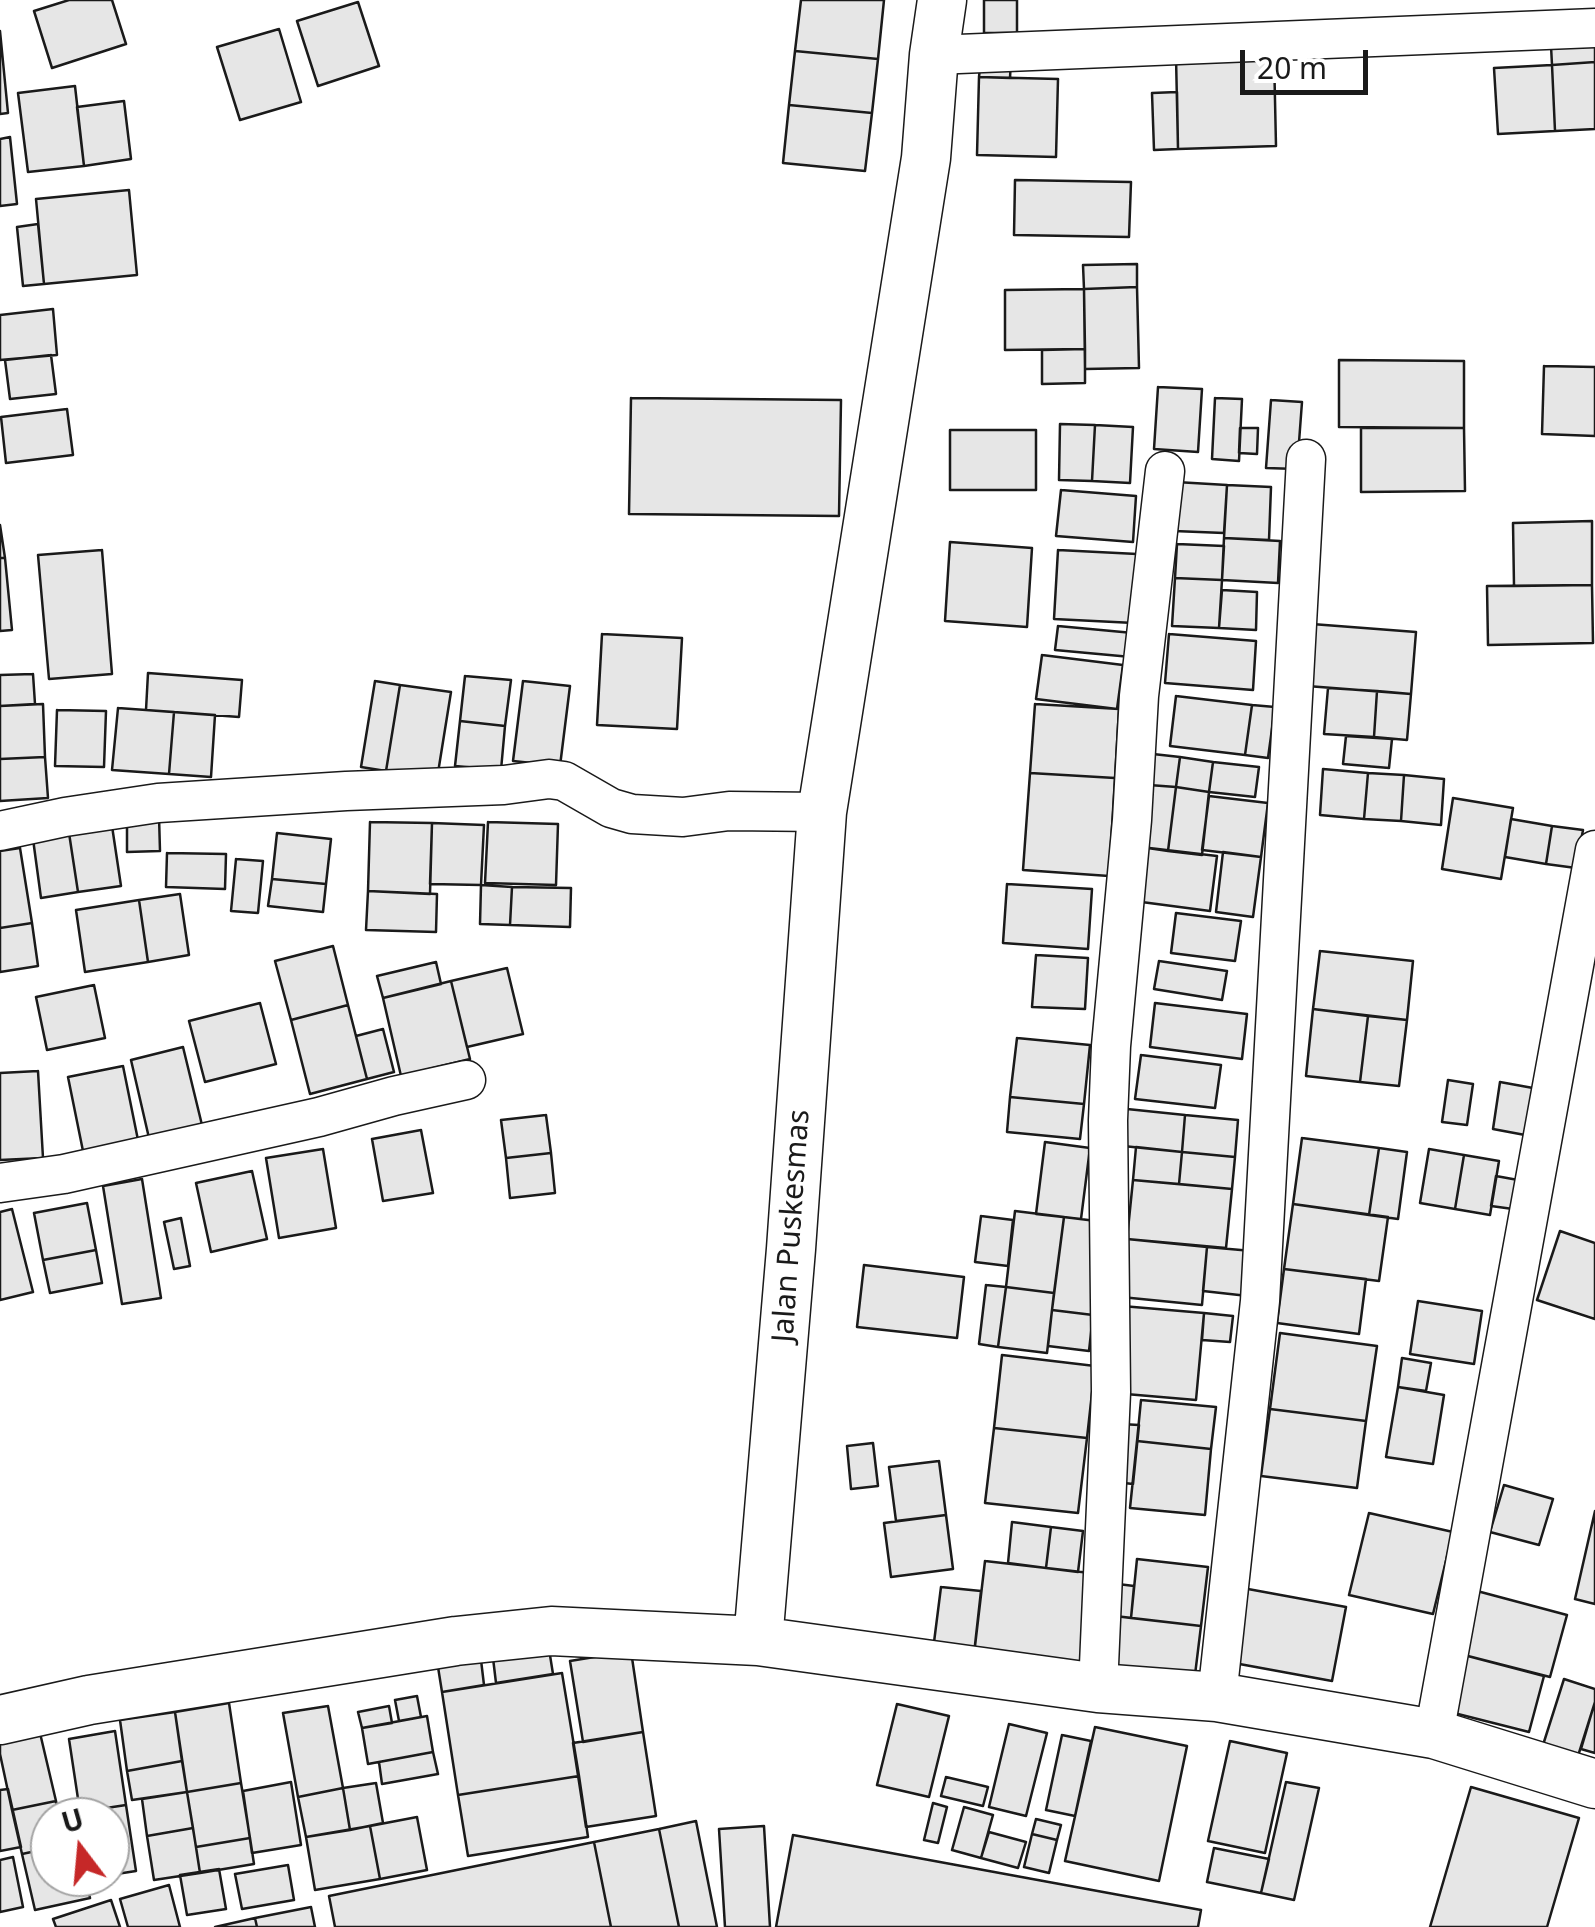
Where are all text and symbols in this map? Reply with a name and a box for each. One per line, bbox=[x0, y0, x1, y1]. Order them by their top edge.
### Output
scale bar bbox=[1245, 30, 1372, 92]
text: 20 m bbox=[1257, 47, 1327, 88]
street label: Jalan Puskesmas bbox=[766, 1108, 818, 1344]
north arrow bbox=[30, 1797, 130, 1897]
text: U bbox=[57, 1799, 88, 1841]

